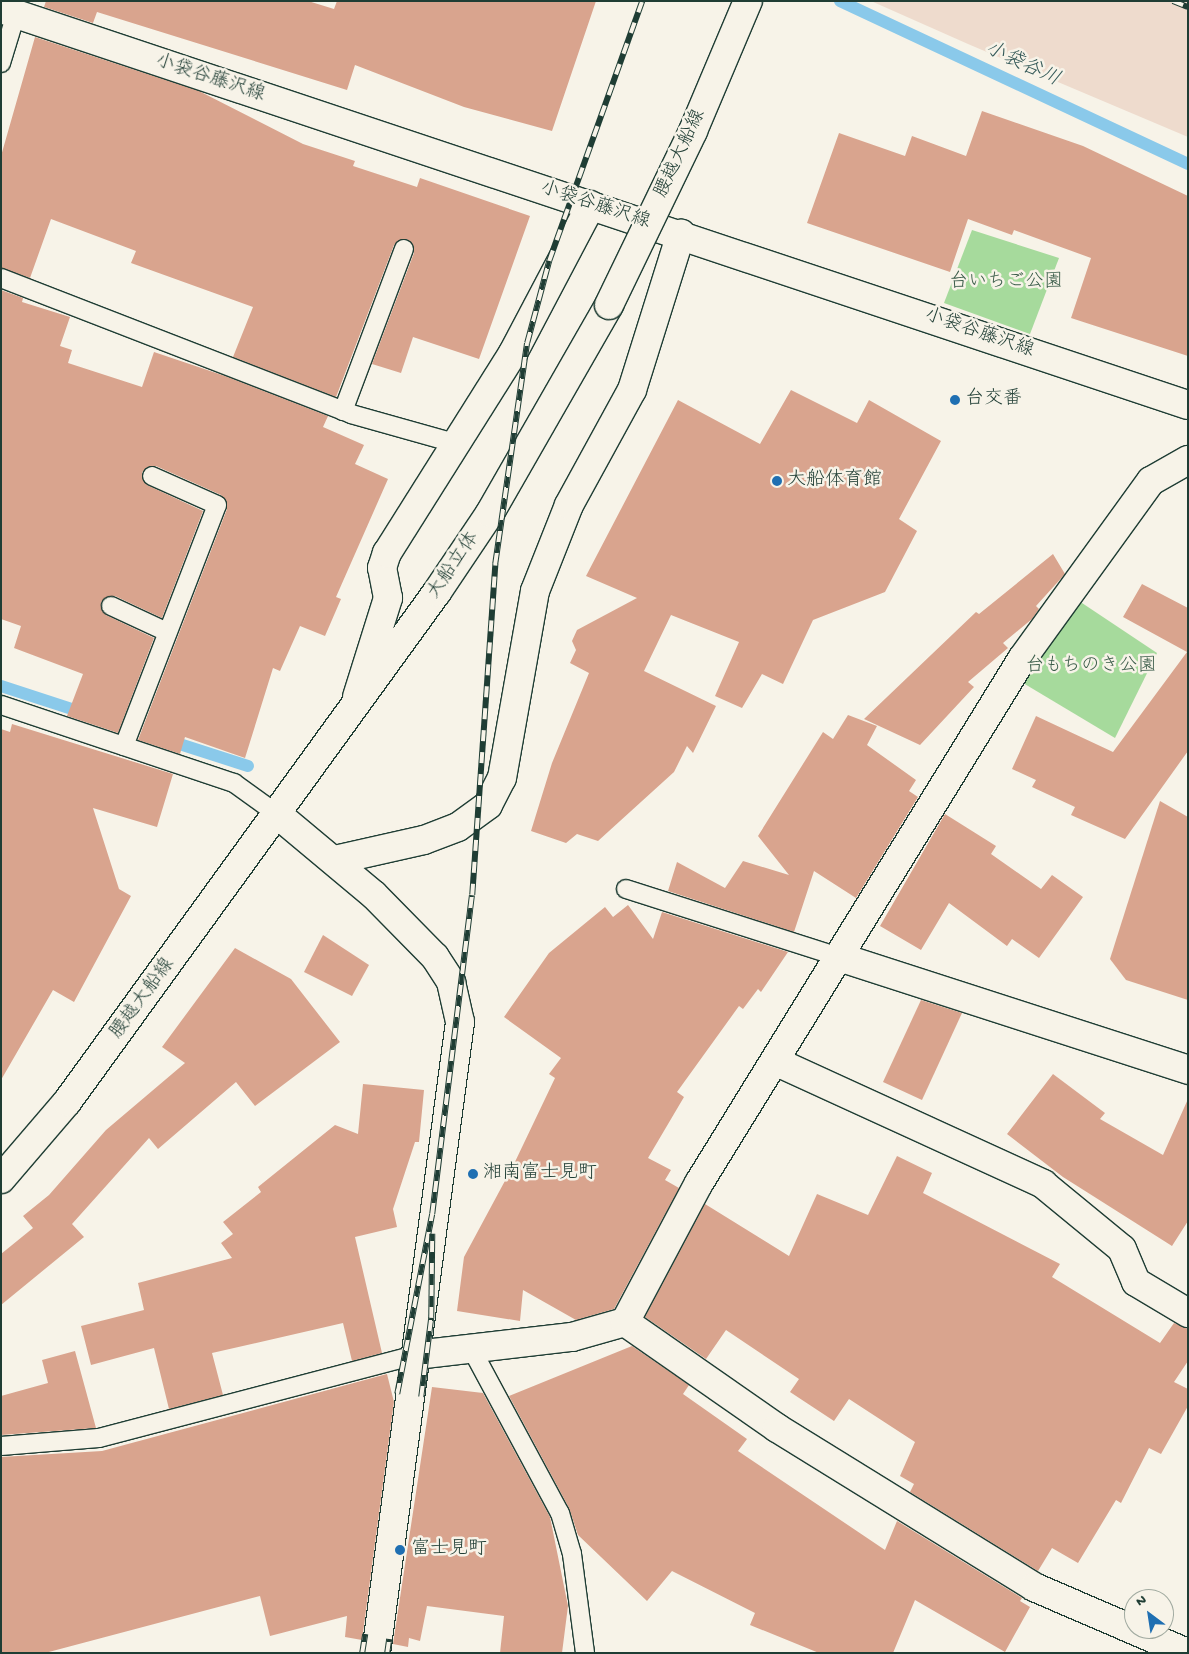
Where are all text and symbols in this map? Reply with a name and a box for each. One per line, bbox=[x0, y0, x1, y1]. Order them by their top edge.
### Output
water label: 小袋谷川 bbox=[981, 37, 1063, 93]
street label: 小袋谷藤沢線 bbox=[152, 51, 268, 107]
street label: 腰越大船線 bbox=[651, 106, 711, 202]
street label: 小袋谷藤沢線 bbox=[537, 178, 653, 234]
park label: 台いちご公園 bbox=[949, 272, 1063, 294]
street label: 小袋谷藤沢線 bbox=[921, 305, 1037, 363]
place label: 台交番 bbox=[965, 389, 1022, 411]
marker: 台交番 bbox=[949, 394, 961, 406]
place label: 大船体育館 bbox=[787, 470, 882, 492]
marker: 大船体育館 bbox=[771, 475, 783, 487]
street label: 大船立体 bbox=[423, 528, 485, 604]
park label: 台もちのき公園 bbox=[1025, 656, 1157, 678]
street label: 腰越大船線 bbox=[106, 954, 180, 1044]
place label: 湘南富士見町 bbox=[483, 1163, 597, 1185]
marker: 湘南富士見町 bbox=[467, 1168, 479, 1180]
place label: 富士見町 bbox=[411, 1539, 487, 1561]
marker: 富士見町 bbox=[393, 1543, 407, 1557]
north arrow bbox=[1124, 1589, 1174, 1639]
text: N bbox=[1133, 1592, 1150, 1611]

